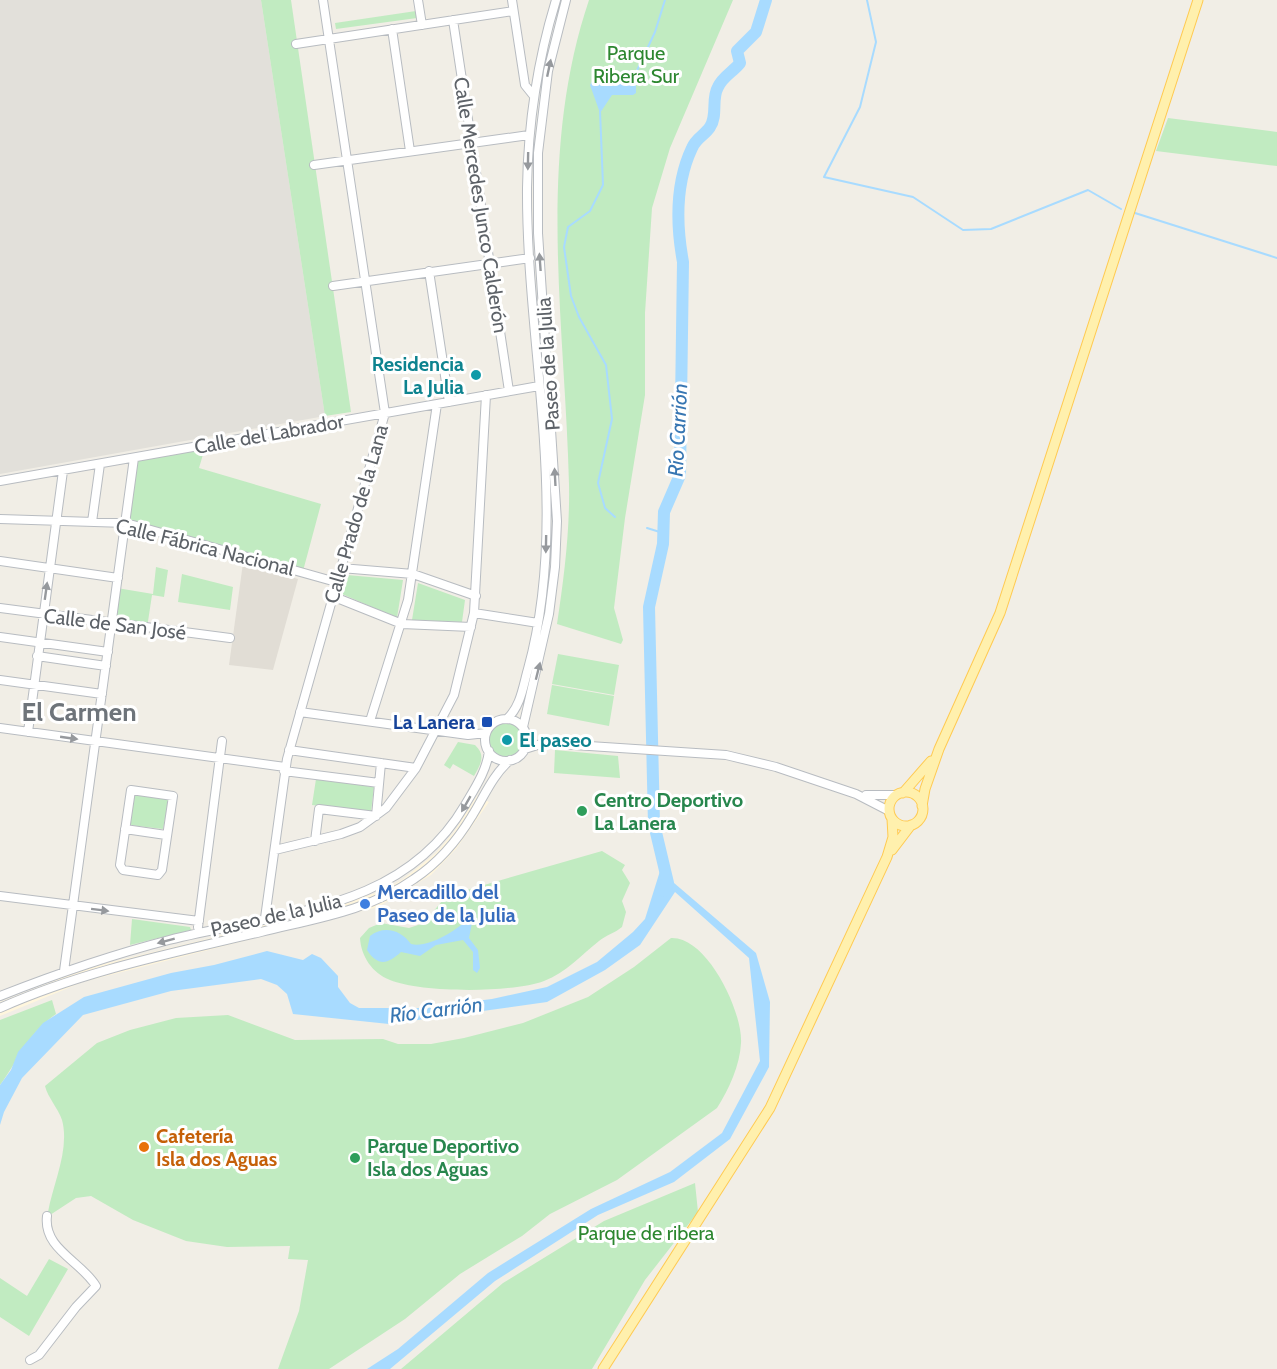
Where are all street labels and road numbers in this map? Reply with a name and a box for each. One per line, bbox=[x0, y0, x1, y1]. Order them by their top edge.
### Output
street label: Calle Mercedes Junco Calderón bbox=[449, 75, 513, 335]
street label: Paseo de la Julia bbox=[531, 296, 565, 431]
street label: Calle del Labrador bbox=[192, 409, 346, 459]
street label: Calle Prado de la Lana bbox=[319, 422, 393, 606]
street label: Calle Fábrica Nacional bbox=[113, 513, 297, 581]
street label: Calle de San José bbox=[43, 603, 187, 645]
street label: Paseo de la Julia bbox=[208, 888, 344, 942]

